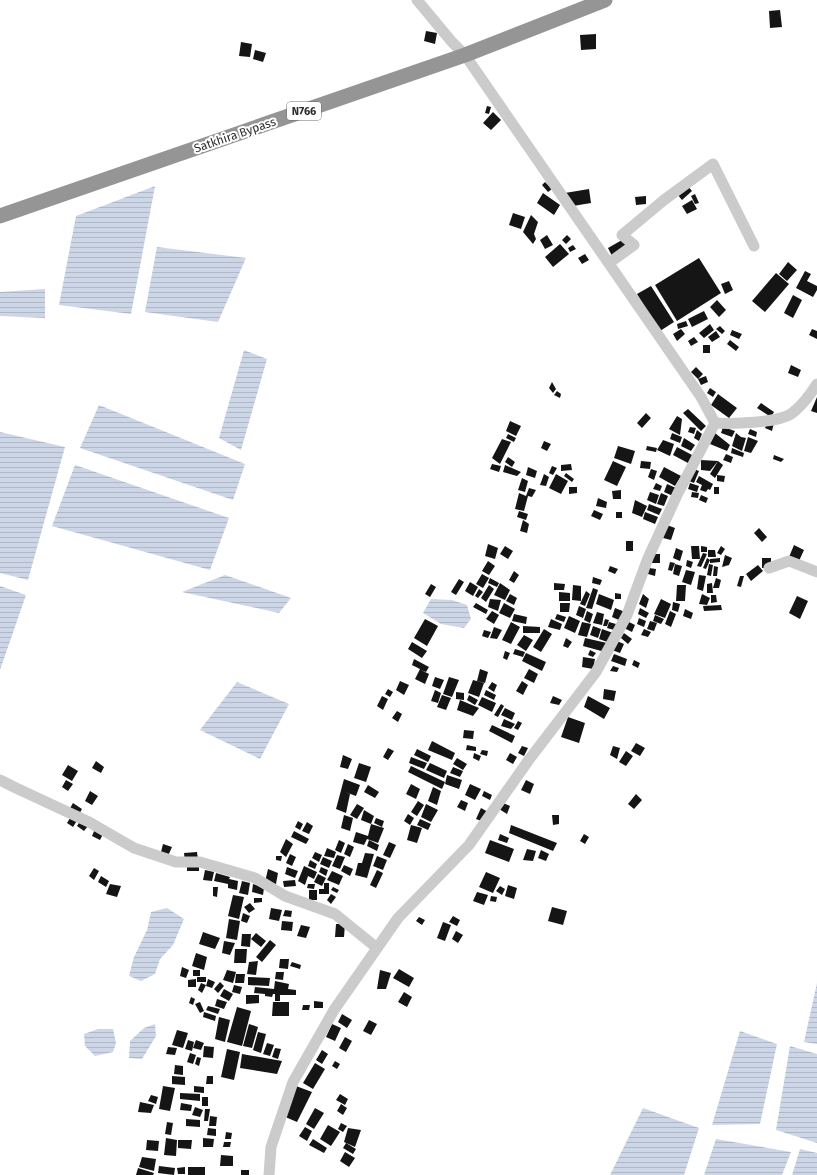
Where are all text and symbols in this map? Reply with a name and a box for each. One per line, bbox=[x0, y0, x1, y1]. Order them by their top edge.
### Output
road number: N766 bbox=[287, 102, 321, 120]
street label: Satkhira Bypass bbox=[192, 114, 278, 156]

